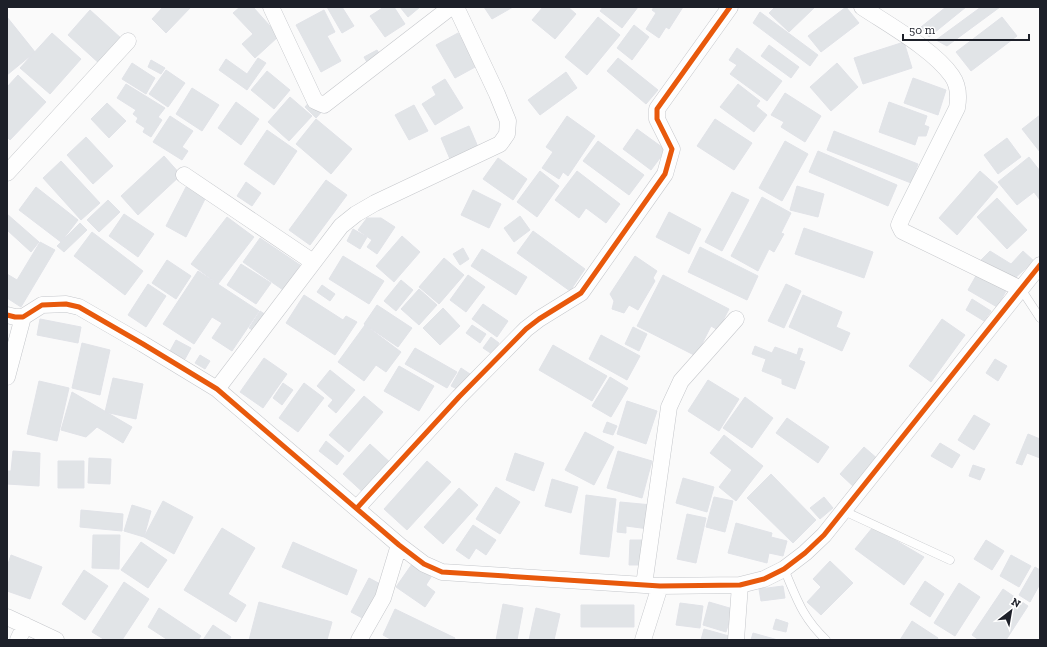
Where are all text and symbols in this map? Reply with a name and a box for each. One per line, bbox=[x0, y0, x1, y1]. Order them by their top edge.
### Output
scale bar bbox=[903, 16, 1029, 42]
text: 50 m bbox=[909, 23, 936, 37]
north arrow bbox=[991, 591, 1031, 631]
text: N bbox=[1009, 595, 1023, 611]

